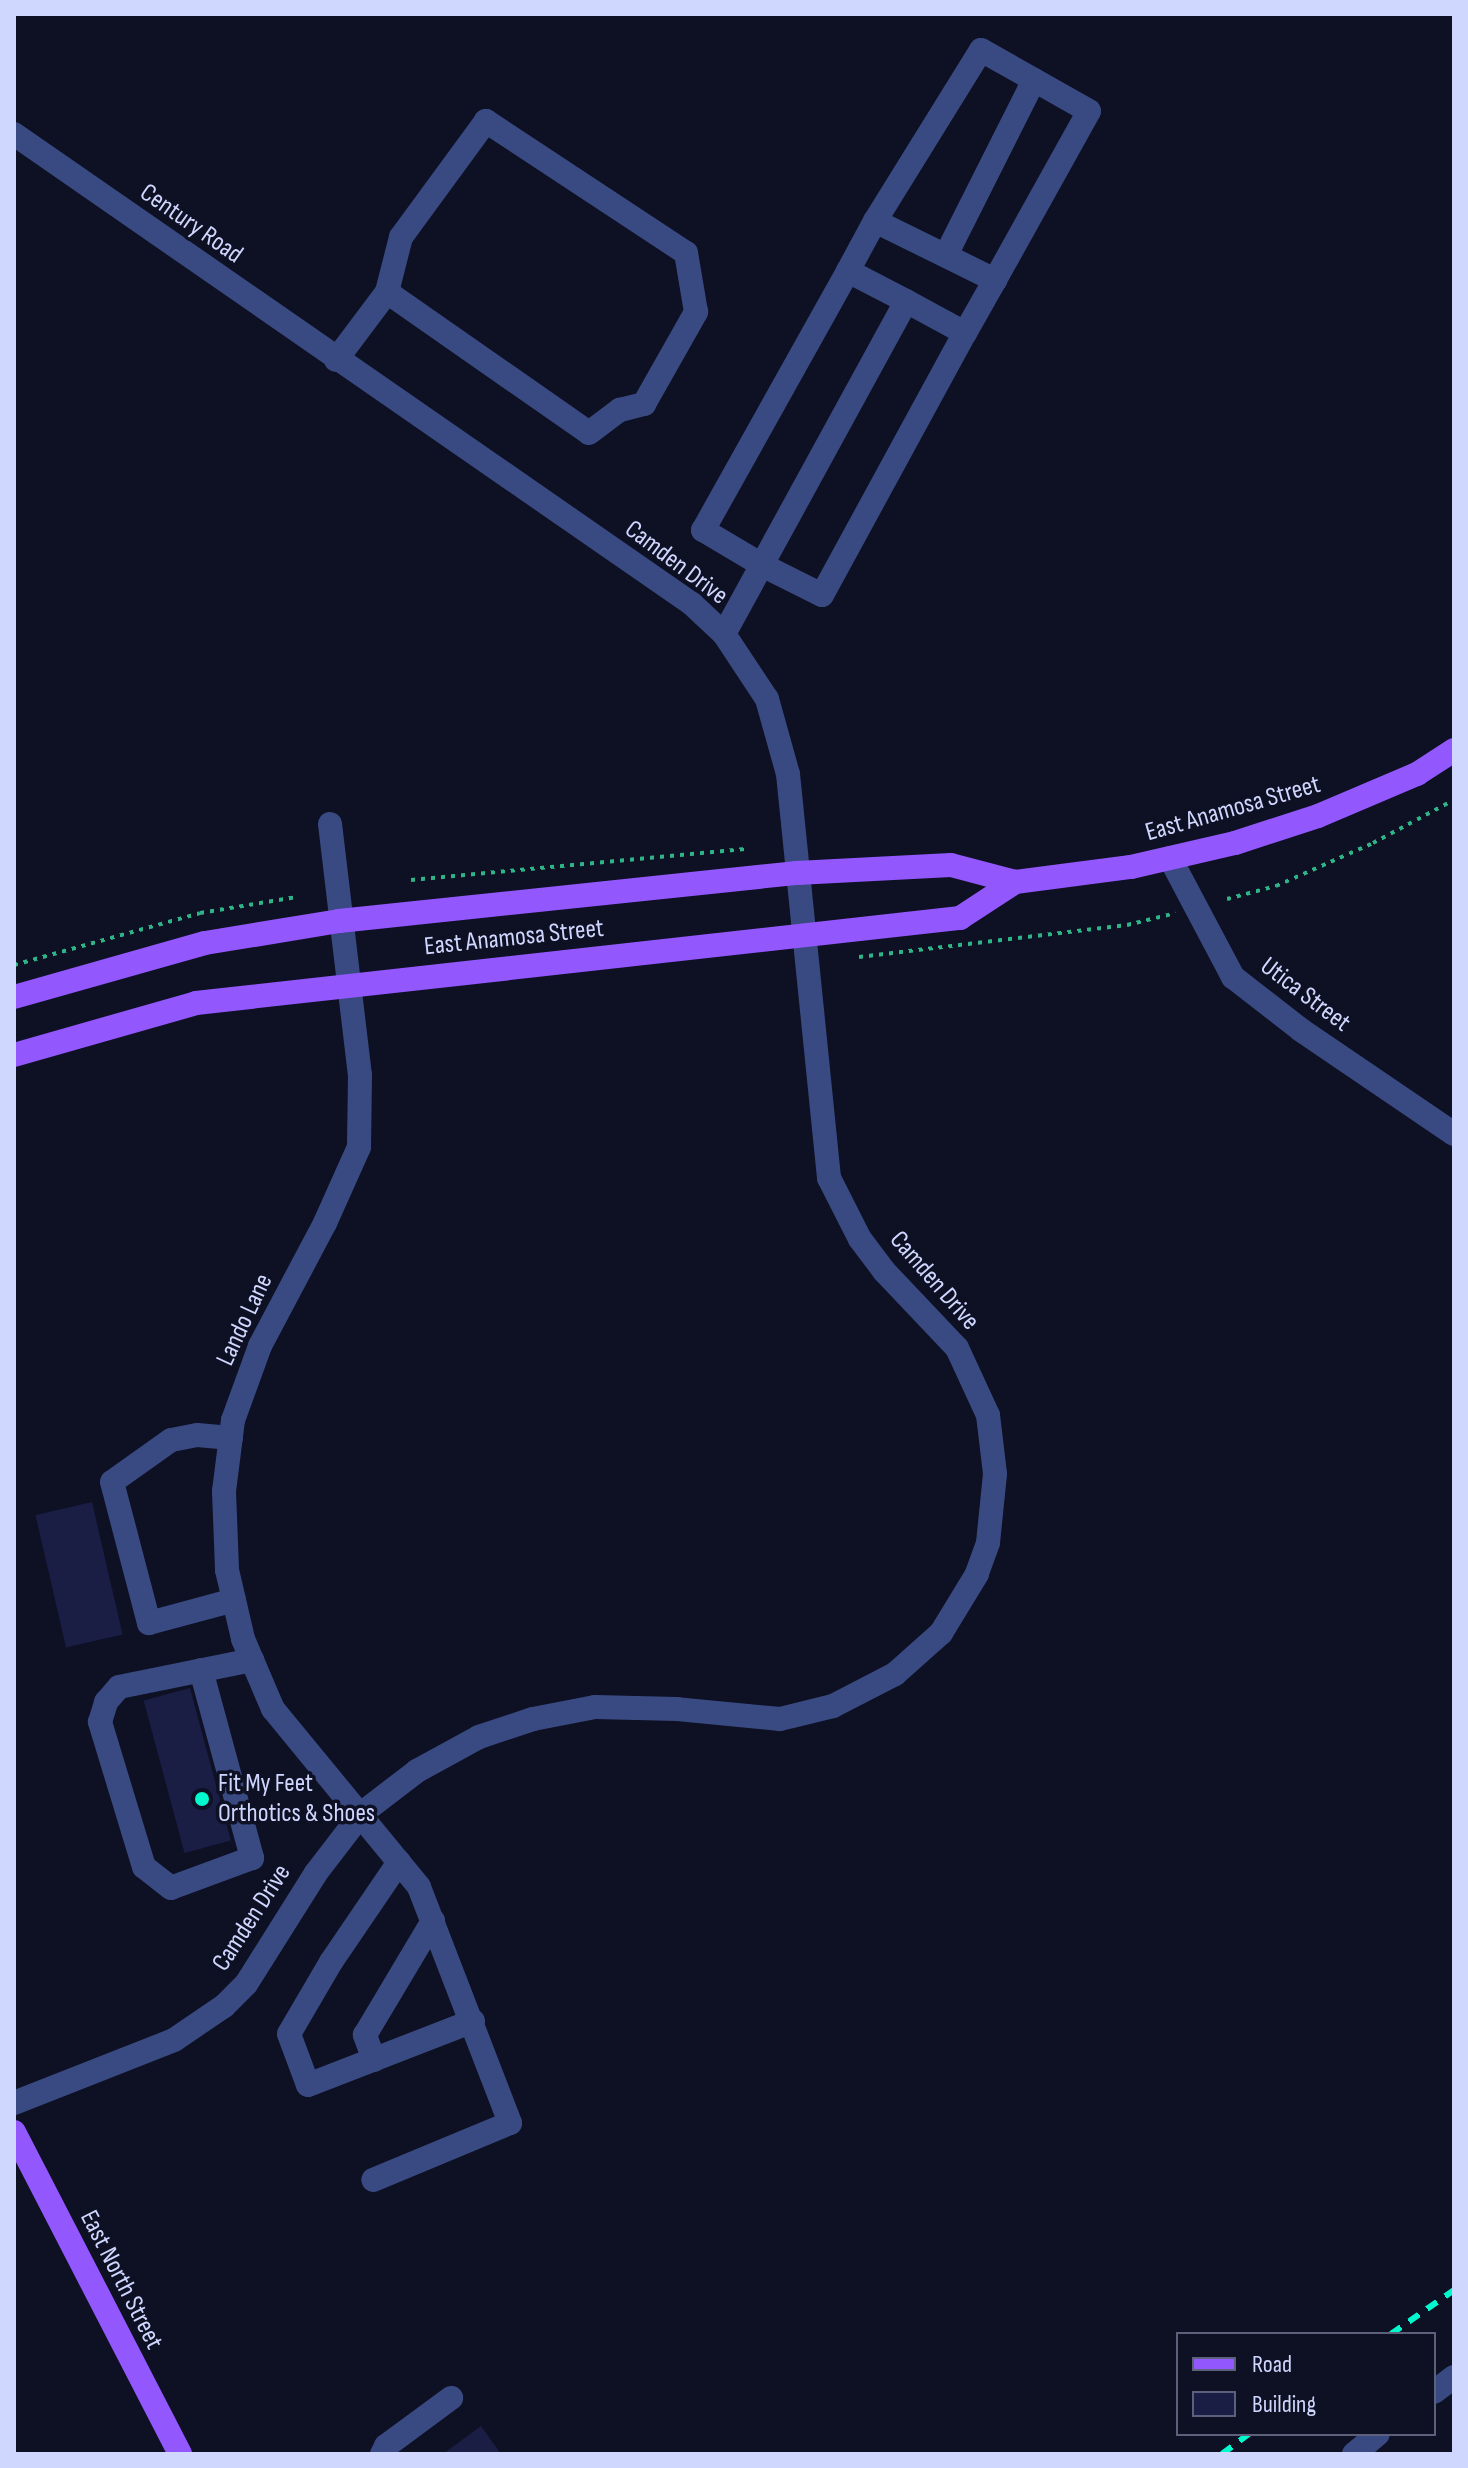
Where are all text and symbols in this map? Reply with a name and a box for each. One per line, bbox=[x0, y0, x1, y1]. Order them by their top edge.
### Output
street label: Century Road bbox=[134, 177, 248, 271]
street label: Camden Drive bbox=[618, 514, 734, 612]
street label: East Anamosa Street bbox=[1142, 769, 1324, 849]
street label: East Anamosa Street bbox=[423, 913, 605, 963]
street label: Utica Street bbox=[1254, 951, 1356, 1039]
street label: Camden Drive bbox=[883, 1225, 985, 1337]
street label: Lando Lane bbox=[210, 1269, 280, 1371]
place label: Fit My Feet Orthotics & Shoes bbox=[218, 1768, 375, 1830]
marker: Fit My Feet Orthotics & Shoes bbox=[193, 1790, 211, 1808]
street label: Camden Drive bbox=[206, 1859, 298, 1977]
street label: East North Street bbox=[73, 2205, 169, 2355]
legend bbox=[1176, 2332, 1436, 2436]
text: Road bbox=[1252, 2350, 1292, 2379]
text: Building bbox=[1252, 2390, 1316, 2419]

